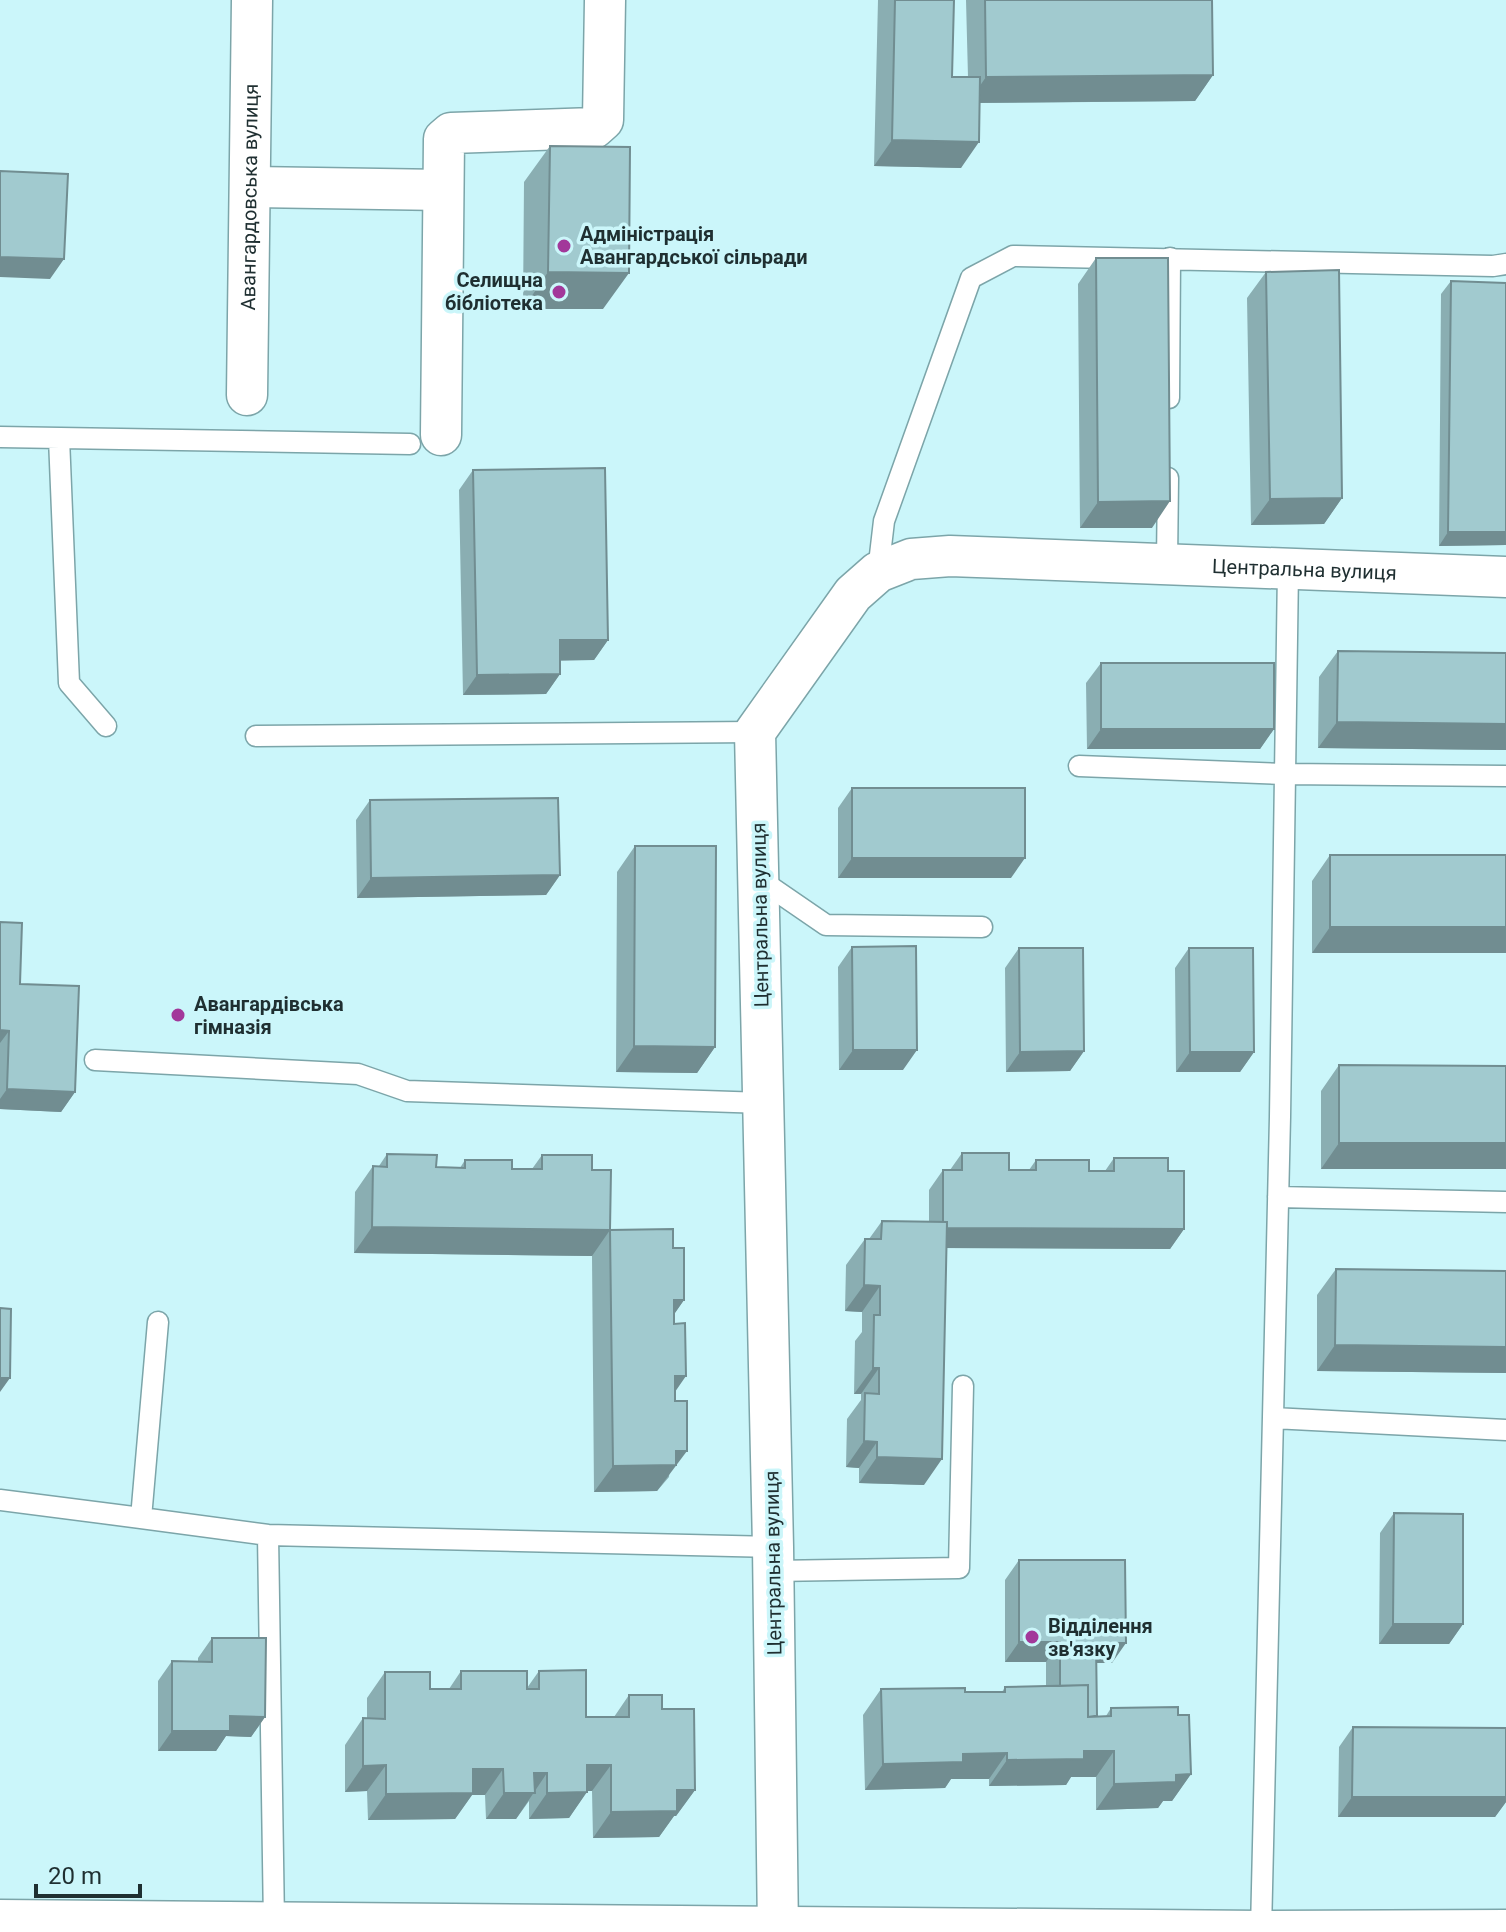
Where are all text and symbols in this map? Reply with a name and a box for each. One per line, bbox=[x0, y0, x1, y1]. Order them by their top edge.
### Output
street label: Авангардовська вулиця bbox=[236, 84, 263, 310]
place label: Адміністрація Авангардської сільради bbox=[580, 222, 808, 269]
marker: Адміністрація Авангардської сільради bbox=[555, 237, 573, 255]
place label: Селищна бібліотека bbox=[445, 268, 543, 315]
marker: Селищна бібліотека bbox=[550, 283, 568, 301]
street label: Центральна вулиця bbox=[1212, 554, 1397, 585]
street label: Центральна вулиця bbox=[746, 822, 774, 1008]
place label: Авангардівська гімназія bbox=[194, 992, 344, 1039]
marker: Авангардівська гімназія bbox=[169, 1006, 187, 1024]
street label: Центральна вулиця bbox=[759, 1470, 787, 1656]
place label: Відділення зв'язку bbox=[1048, 1614, 1153, 1661]
marker: Відділення зв'язку bbox=[1023, 1628, 1041, 1646]
scale bar bbox=[36, 1848, 140, 1898]
text: 20 m bbox=[48, 1862, 102, 1890]

